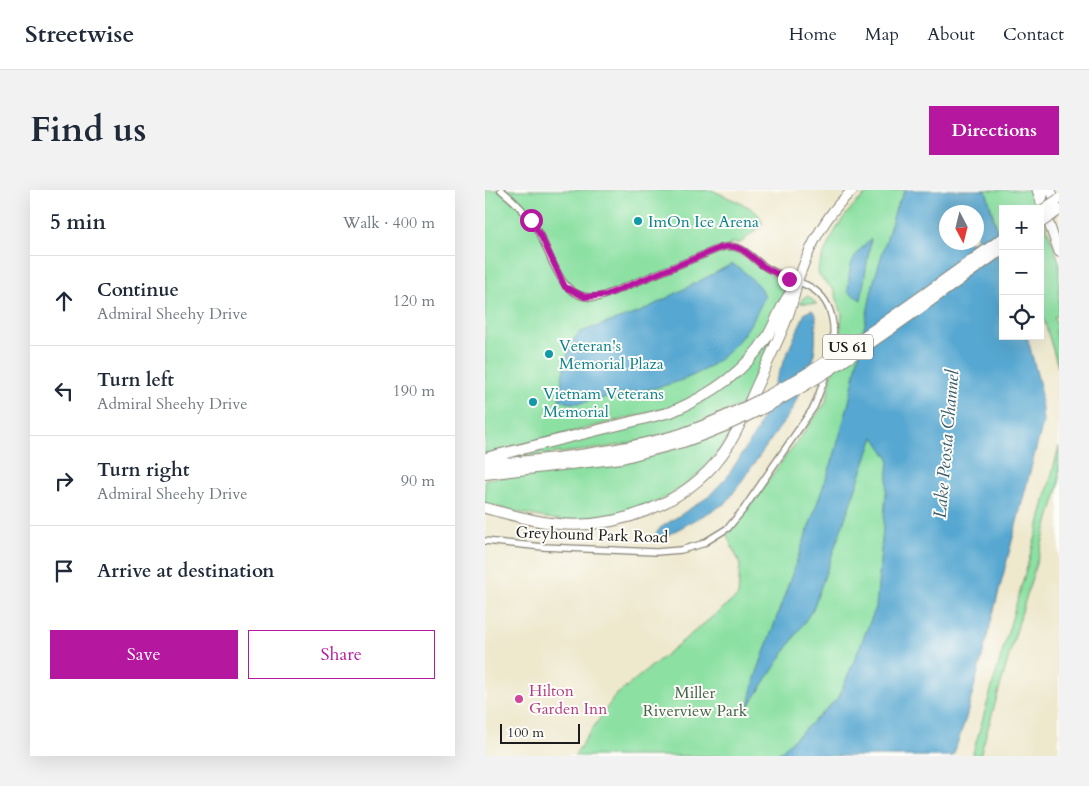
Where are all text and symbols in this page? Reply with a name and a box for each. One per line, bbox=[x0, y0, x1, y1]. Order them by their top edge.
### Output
text: Streetwise bbox=[25, 18, 134, 51]
text: Home bbox=[789, 22, 837, 47]
text: Map bbox=[865, 22, 899, 47]
text: About bbox=[927, 22, 975, 47]
text: Contact bbox=[1003, 22, 1064, 47]
text: Find us bbox=[30, 106, 146, 154]
button: Directions bbox=[929, 106, 1059, 155]
north arrow bbox=[939, 205, 984, 250]
map controls bbox=[999, 205, 1044, 340]
button: + bbox=[999, 205, 1044, 250]
text: 5 min bbox=[50, 208, 106, 237]
route start bbox=[520, 209, 543, 232]
place label: ImOn Ice Arena bbox=[648, 211, 759, 233]
text: Walk · 400 m bbox=[343, 212, 435, 234]
marker: ImOn Ice Arena bbox=[632, 215, 644, 227]
button: − bbox=[999, 250, 1044, 295]
route end bbox=[778, 268, 801, 291]
text: Continue bbox=[97, 277, 179, 303]
icon: ahead bbox=[50, 287, 78, 315]
text: 120 m bbox=[393, 290, 435, 312]
button: locate bbox=[999, 295, 1044, 340]
text: Admiral Sheehy Drive bbox=[97, 303, 248, 325]
road number: US 61 bbox=[823, 334, 873, 360]
place label: Veteran's Memorial Plaza bbox=[559, 335, 664, 375]
marker: Veteran's Memorial Plaza bbox=[543, 348, 555, 360]
text: Turn left bbox=[97, 367, 174, 393]
water label: Lake Peosta Channel bbox=[928, 368, 966, 519]
icon: left bbox=[50, 377, 78, 405]
text: 190 m bbox=[393, 380, 435, 402]
place label: Vietnam Veterans Memorial bbox=[543, 383, 664, 423]
text: Admiral Sheehy Drive bbox=[97, 393, 248, 415]
marker: Vietnam Veterans Memorial bbox=[527, 396, 539, 408]
text: Turn right bbox=[97, 457, 189, 483]
icon: right bbox=[50, 467, 78, 495]
text: 90 m bbox=[401, 470, 435, 492]
text: Admiral Sheehy Drive bbox=[97, 483, 248, 505]
street label: Greyhound Park Road bbox=[515, 521, 669, 549]
icon: arrive bbox=[50, 557, 78, 585]
text: Arrive at destination bbox=[97, 558, 274, 584]
button: Save bbox=[50, 630, 238, 679]
button: Share bbox=[248, 630, 435, 679]
place label: Hilton Garden Inn bbox=[529, 680, 607, 720]
park label: Miller Riverview Park bbox=[643, 682, 748, 722]
marker: Hilton Garden Inn bbox=[513, 693, 525, 705]
scale bar bbox=[500, 721, 580, 744]
text: 100 m bbox=[507, 723, 544, 742]

